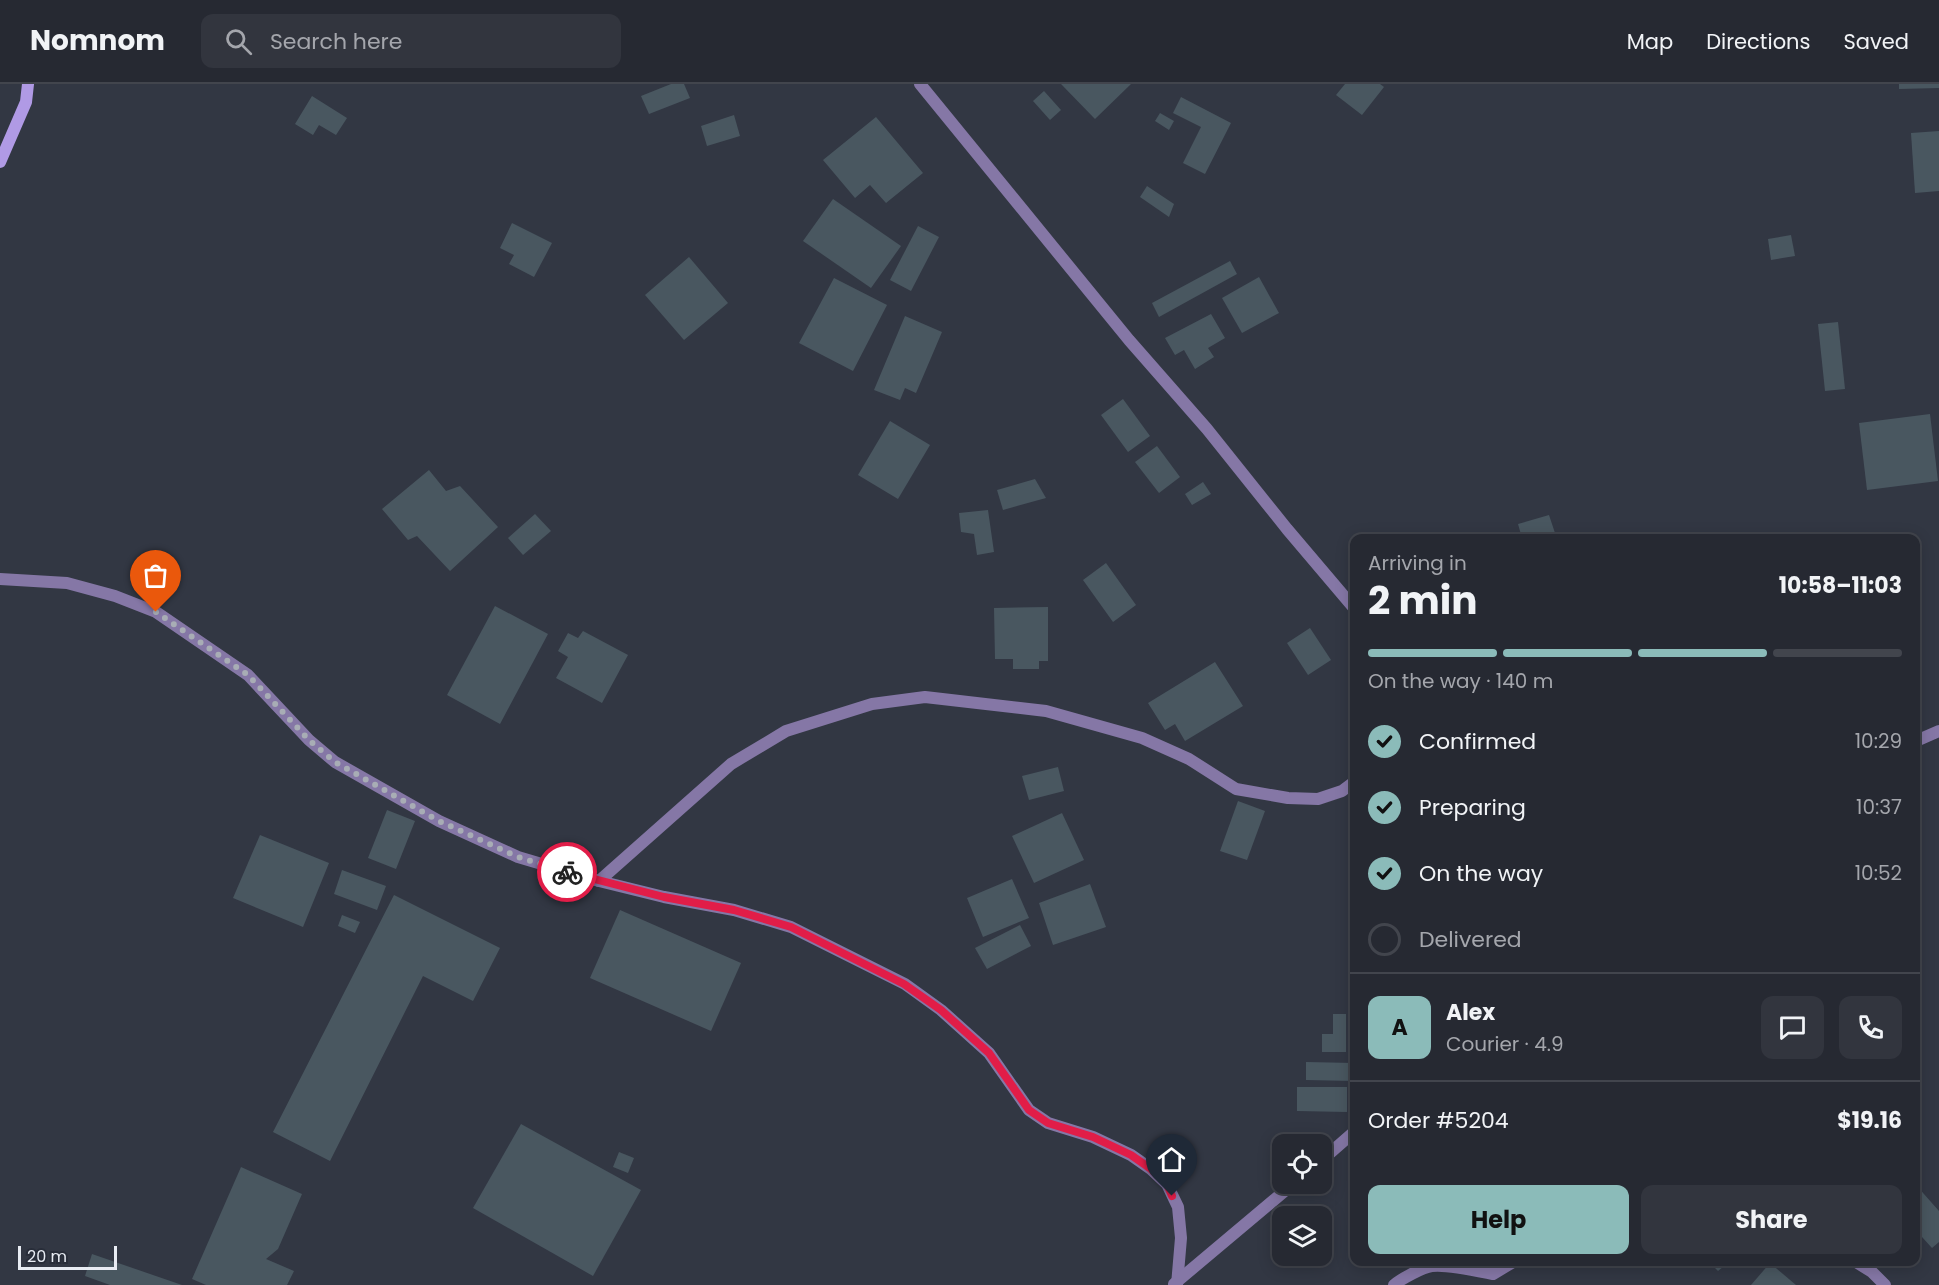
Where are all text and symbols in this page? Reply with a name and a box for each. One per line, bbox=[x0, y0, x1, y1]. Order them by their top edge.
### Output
search box bbox=[201, 14, 621, 68]
text: Nomnom bbox=[30, 21, 165, 60]
icon: search bbox=[222, 25, 255, 58]
text: Search here bbox=[270, 26, 402, 57]
text: Map bbox=[1627, 27, 1673, 56]
text: Directions bbox=[1706, 27, 1810, 56]
text: Saved bbox=[1843, 27, 1909, 56]
text: Arriving in bbox=[1368, 549, 1467, 577]
pin bbox=[130, 550, 181, 612]
icon: bag bbox=[139, 559, 172, 592]
text: 10:58–11:03 bbox=[1779, 570, 1902, 601]
text: 2 min bbox=[1368, 573, 1478, 628]
text: On the way · 140 m bbox=[1368, 667, 1553, 695]
icon: check bbox=[1368, 725, 1401, 758]
text: Confirmed bbox=[1419, 726, 1536, 757]
text: 10:29 bbox=[1855, 727, 1902, 755]
icon: check bbox=[1368, 791, 1401, 824]
text: Preparing bbox=[1419, 792, 1526, 823]
text: 10:37 bbox=[1856, 793, 1902, 821]
courier bbox=[537, 842, 597, 902]
icon: bike bbox=[551, 856, 584, 889]
icon: check bbox=[1368, 857, 1401, 890]
text: On the way bbox=[1419, 858, 1543, 889]
text: 10:52 bbox=[1855, 859, 1902, 887]
text: Delivered bbox=[1419, 924, 1522, 955]
button: chat bbox=[1761, 996, 1824, 1059]
button: phone bbox=[1839, 996, 1902, 1059]
text: Alex bbox=[1446, 997, 1495, 1028]
text: A bbox=[1391, 1012, 1408, 1043]
text: Courier · 4.9 bbox=[1446, 1030, 1564, 1058]
text: Order #5204 bbox=[1368, 1105, 1509, 1136]
text: $19.16 bbox=[1837, 1105, 1902, 1136]
pin bbox=[1146, 1134, 1197, 1196]
map controls bbox=[1272, 1134, 1332, 1266]
button: locate bbox=[1272, 1134, 1332, 1194]
icon: home bbox=[1155, 1143, 1188, 1176]
button: Help bbox=[1368, 1185, 1629, 1254]
button: Share bbox=[1641, 1185, 1902, 1254]
button: layers bbox=[1272, 1206, 1332, 1266]
scale bar bbox=[18, 1243, 117, 1270]
text: 20 m bbox=[27, 1245, 67, 1268]

